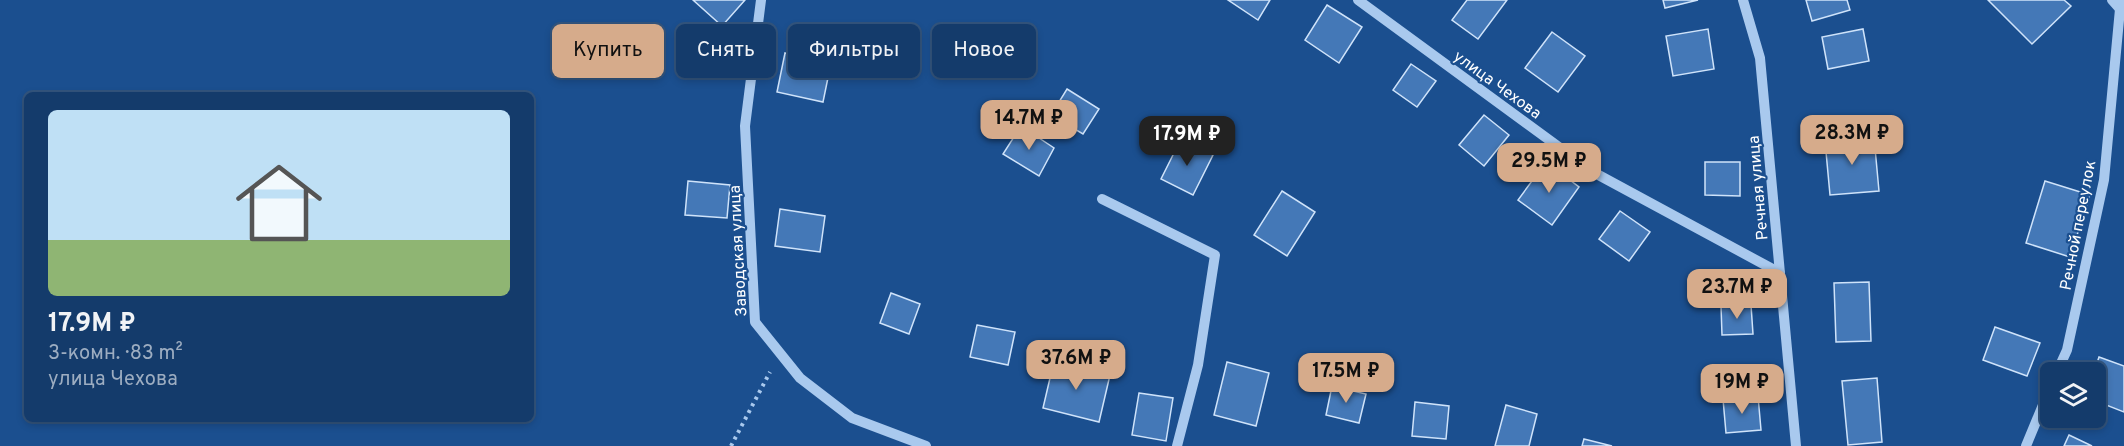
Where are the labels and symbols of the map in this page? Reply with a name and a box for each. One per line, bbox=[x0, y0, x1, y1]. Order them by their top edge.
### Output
street label: улица Чехова bbox=[1449, 47, 1545, 124]
pin: 14.7M ₽ bbox=[974, 100, 1084, 151]
pin: 28.3M ₽ bbox=[1797, 115, 1907, 166]
pin: 17.9M ₽ bbox=[1132, 116, 1242, 167]
street label: Речная улица bbox=[1744, 135, 1774, 241]
pin: 29.5M ₽ bbox=[1494, 143, 1604, 194]
street label: Речной переулок bbox=[2057, 159, 2101, 292]
street label: Заводская улица bbox=[726, 185, 752, 317]
pin: 23.7M ₽ bbox=[1682, 269, 1792, 320]
pin: 37.6M ₽ bbox=[1021, 340, 1131, 391]
pin: 17.5M ₽ bbox=[1291, 353, 1401, 404]
pin: 19M ₽ bbox=[1700, 364, 1784, 415]

